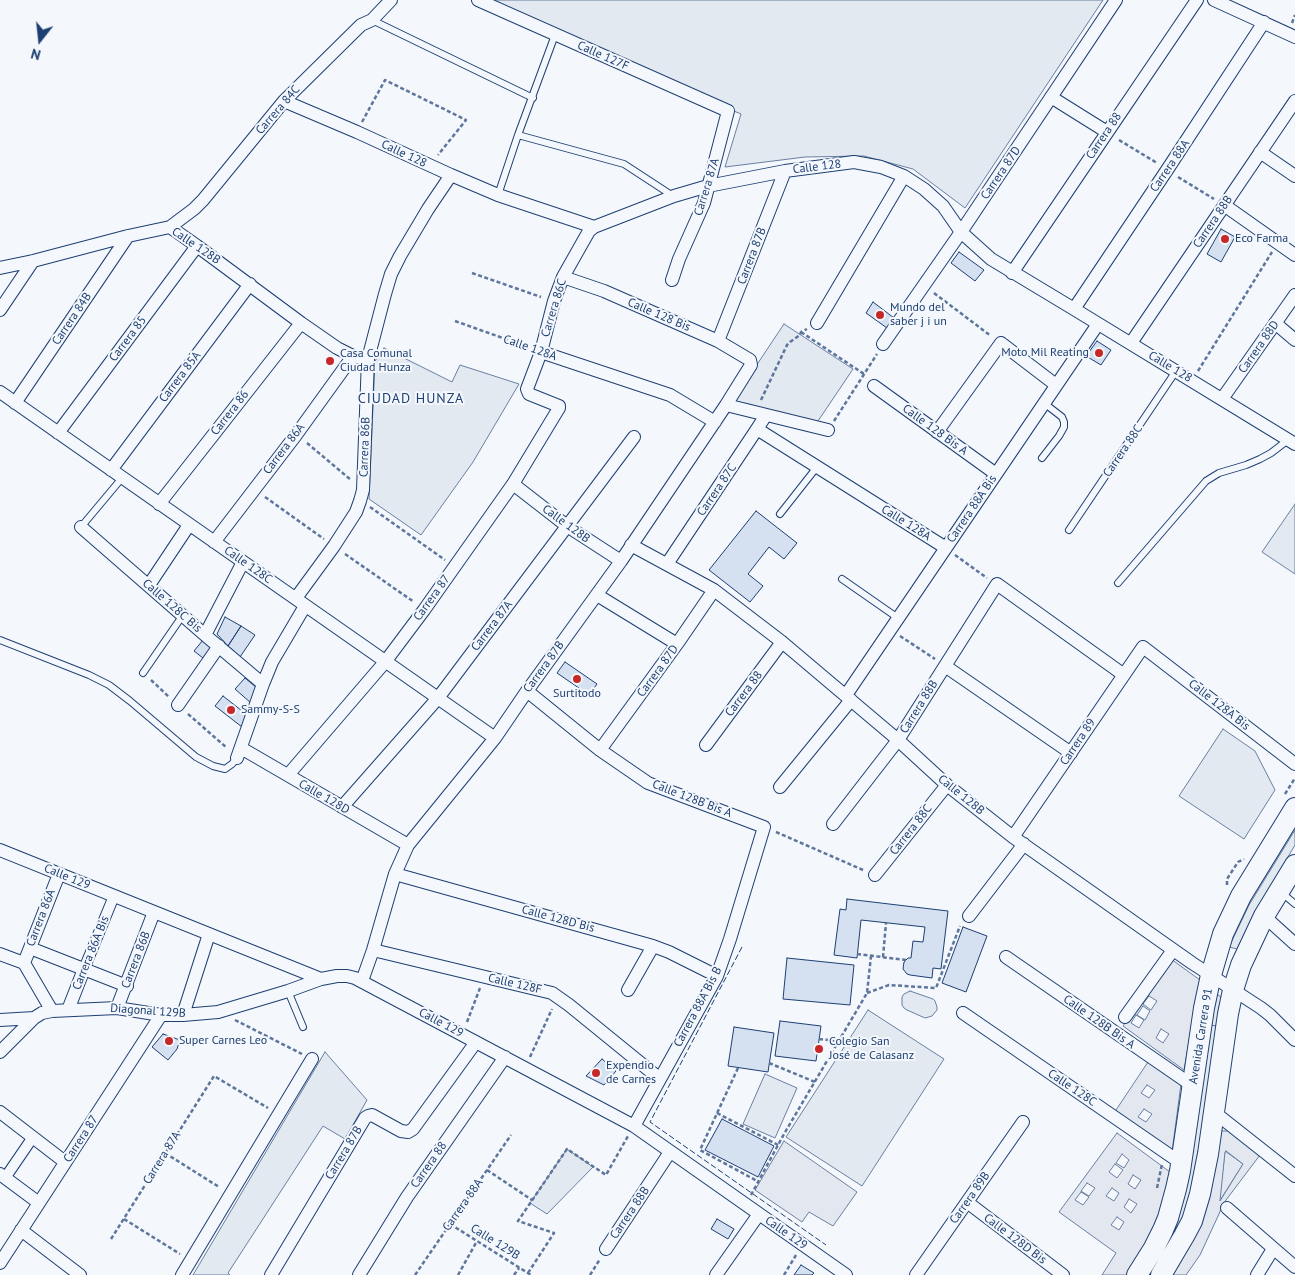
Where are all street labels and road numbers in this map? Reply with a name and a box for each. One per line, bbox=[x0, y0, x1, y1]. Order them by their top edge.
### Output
street label: Calle 127F bbox=[575, 38, 631, 74]
street label: Carrera 84C bbox=[253, 83, 303, 137]
street label: Carrera 88 bbox=[1083, 110, 1125, 162]
street label: Calle 128 bbox=[379, 137, 429, 171]
street label: Carrera 88A bbox=[1147, 137, 1193, 195]
street label: Carrera 87D bbox=[978, 144, 1024, 202]
street label: Carrera 87A bbox=[691, 156, 723, 218]
street label: Calle 128 bbox=[792, 157, 842, 177]
street label: Carrera 88B bbox=[1190, 193, 1236, 251]
street label: Calle 128B bbox=[169, 225, 223, 267]
street label: Carrera 87B bbox=[734, 225, 770, 287]
street label: Carrera 86C bbox=[538, 277, 570, 339]
street label: Carrera 84B bbox=[49, 290, 95, 348]
street label: Calle 128 Bis bbox=[625, 295, 693, 335]
street label: Carrera 85 bbox=[106, 313, 150, 365]
street label: Carrera 88D bbox=[1236, 318, 1282, 376]
street label: Calle 128A bbox=[501, 332, 559, 364]
street label: Calle 128 bbox=[1145, 348, 1195, 386]
street label: Carrera 85A bbox=[156, 349, 204, 405]
street label: Carrera 86 bbox=[208, 388, 252, 438]
street label: Calle 128 Bis A bbox=[900, 401, 970, 459]
street label: Carrera 86B bbox=[357, 417, 373, 477]
street label: Carrera 86A bbox=[260, 421, 308, 477]
street label: Carrera 88C bbox=[1100, 422, 1146, 480]
street label: Carrera 87C bbox=[694, 461, 740, 519]
street label: Carrera 88A Bis bbox=[944, 472, 1000, 546]
street label: Calle 128B bbox=[539, 502, 593, 546]
street label: Calle 128A bbox=[879, 502, 933, 544]
street label: Calle 128C bbox=[221, 543, 275, 587]
street label: Carrera 87 bbox=[411, 572, 453, 624]
street label: Calle 128C Bis bbox=[139, 576, 205, 636]
street label: Carrera 87A bbox=[468, 598, 516, 654]
street label: Carrera 87B bbox=[520, 638, 568, 696]
street label: Carrera 87D bbox=[634, 642, 682, 700]
street label: Carrera 88 bbox=[722, 668, 766, 720]
street label: Calle 128A Bis bbox=[1185, 677, 1253, 733]
street label: Carrera 88B bbox=[897, 678, 941, 736]
street label: Carrera 89 bbox=[1057, 716, 1099, 768]
street label: Calle 128B bbox=[935, 772, 987, 818]
street label: Calle 128D bbox=[296, 777, 352, 817]
street label: Calle 128B Bis A bbox=[650, 777, 734, 821]
street label: Carrera 88C bbox=[887, 802, 935, 858]
street label: Calle 129 bbox=[42, 861, 92, 893]
street label: Carrera 86A bbox=[23, 887, 59, 949]
street label: Calle 128D Bis bbox=[520, 902, 596, 936]
street label: Carrera 86A Bis bbox=[70, 914, 112, 992]
street label: Carrera 86B bbox=[118, 929, 154, 991]
street label: Carrera 88A Bis B bbox=[671, 964, 725, 1050]
street label: Calle 128F bbox=[487, 971, 543, 997]
street label: Avenida Carrera 91 bbox=[1186, 987, 1216, 1085]
street label: Calle 128B Bis A bbox=[1060, 992, 1138, 1052]
street label: Diagonal 129B bbox=[110, 1001, 186, 1021]
street label: Calle 129 bbox=[416, 1005, 466, 1041]
street label: Calle 128C bbox=[1045, 1067, 1099, 1109]
street label: Carrera 87 bbox=[60, 1113, 102, 1165]
street label: Carrera 87B bbox=[322, 1123, 366, 1183]
street label: Carrera 87A bbox=[140, 1129, 184, 1187]
street label: Carrera 88 bbox=[408, 1139, 450, 1191]
street label: Carrera 89B bbox=[947, 1169, 993, 1227]
street label: Carrera 88A bbox=[440, 1176, 486, 1234]
street label: Carrera 88B bbox=[607, 1184, 653, 1242]
street label: Calle 128D Bis bbox=[981, 1211, 1049, 1267]
street label: Calle 129 bbox=[762, 1213, 810, 1253]
street label: Calle 129B bbox=[468, 1221, 522, 1263]

